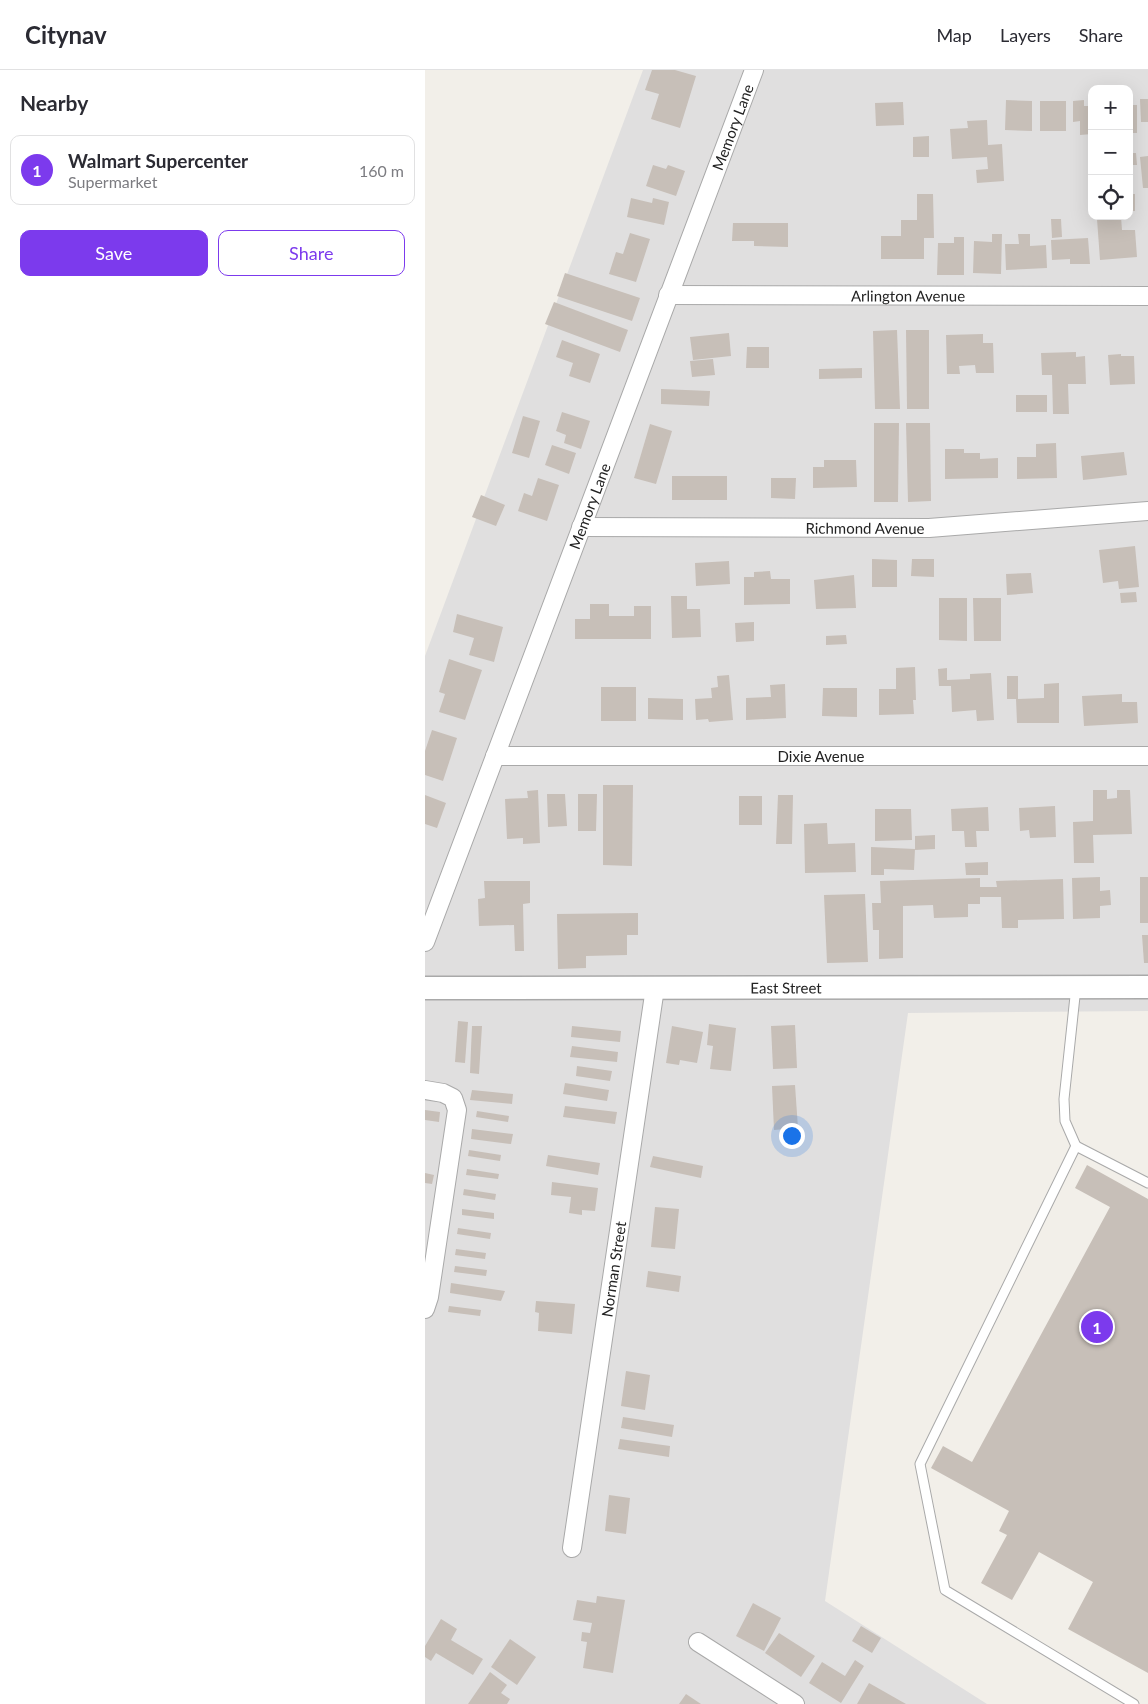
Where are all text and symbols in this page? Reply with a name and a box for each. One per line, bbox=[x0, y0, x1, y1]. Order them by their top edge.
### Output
text: Citynav bbox=[25, 20, 107, 49]
text: Map bbox=[936, 24, 972, 46]
text: Layers bbox=[1000, 24, 1051, 46]
text: Share bbox=[1079, 24, 1123, 46]
street label: Memory Lane bbox=[708, 81, 757, 173]
map controls bbox=[1088, 85, 1133, 220]
button: + bbox=[1088, 85, 1133, 130]
text: Nearby bbox=[20, 90, 88, 115]
button: − bbox=[1088, 130, 1133, 175]
text: Walmart Supercenter bbox=[68, 149, 248, 172]
text: 1 bbox=[32, 161, 42, 180]
text: 160 m bbox=[359, 161, 404, 180]
text: Supermarket bbox=[68, 172, 157, 191]
button: locate bbox=[1088, 175, 1133, 220]
button: Save bbox=[20, 230, 208, 276]
button: Share bbox=[218, 230, 405, 276]
street label: Arlington Avenue bbox=[851, 286, 965, 305]
street label: Memory Lane bbox=[565, 460, 614, 552]
street label: Richmond Avenue bbox=[805, 519, 925, 537]
street label: Dixie Avenue bbox=[778, 747, 865, 765]
street label: East Street bbox=[750, 978, 822, 997]
your location bbox=[779, 1123, 805, 1149]
street label: Norman Street bbox=[597, 1219, 629, 1318]
pin: 1 bbox=[1081, 1308, 1113, 1346]

